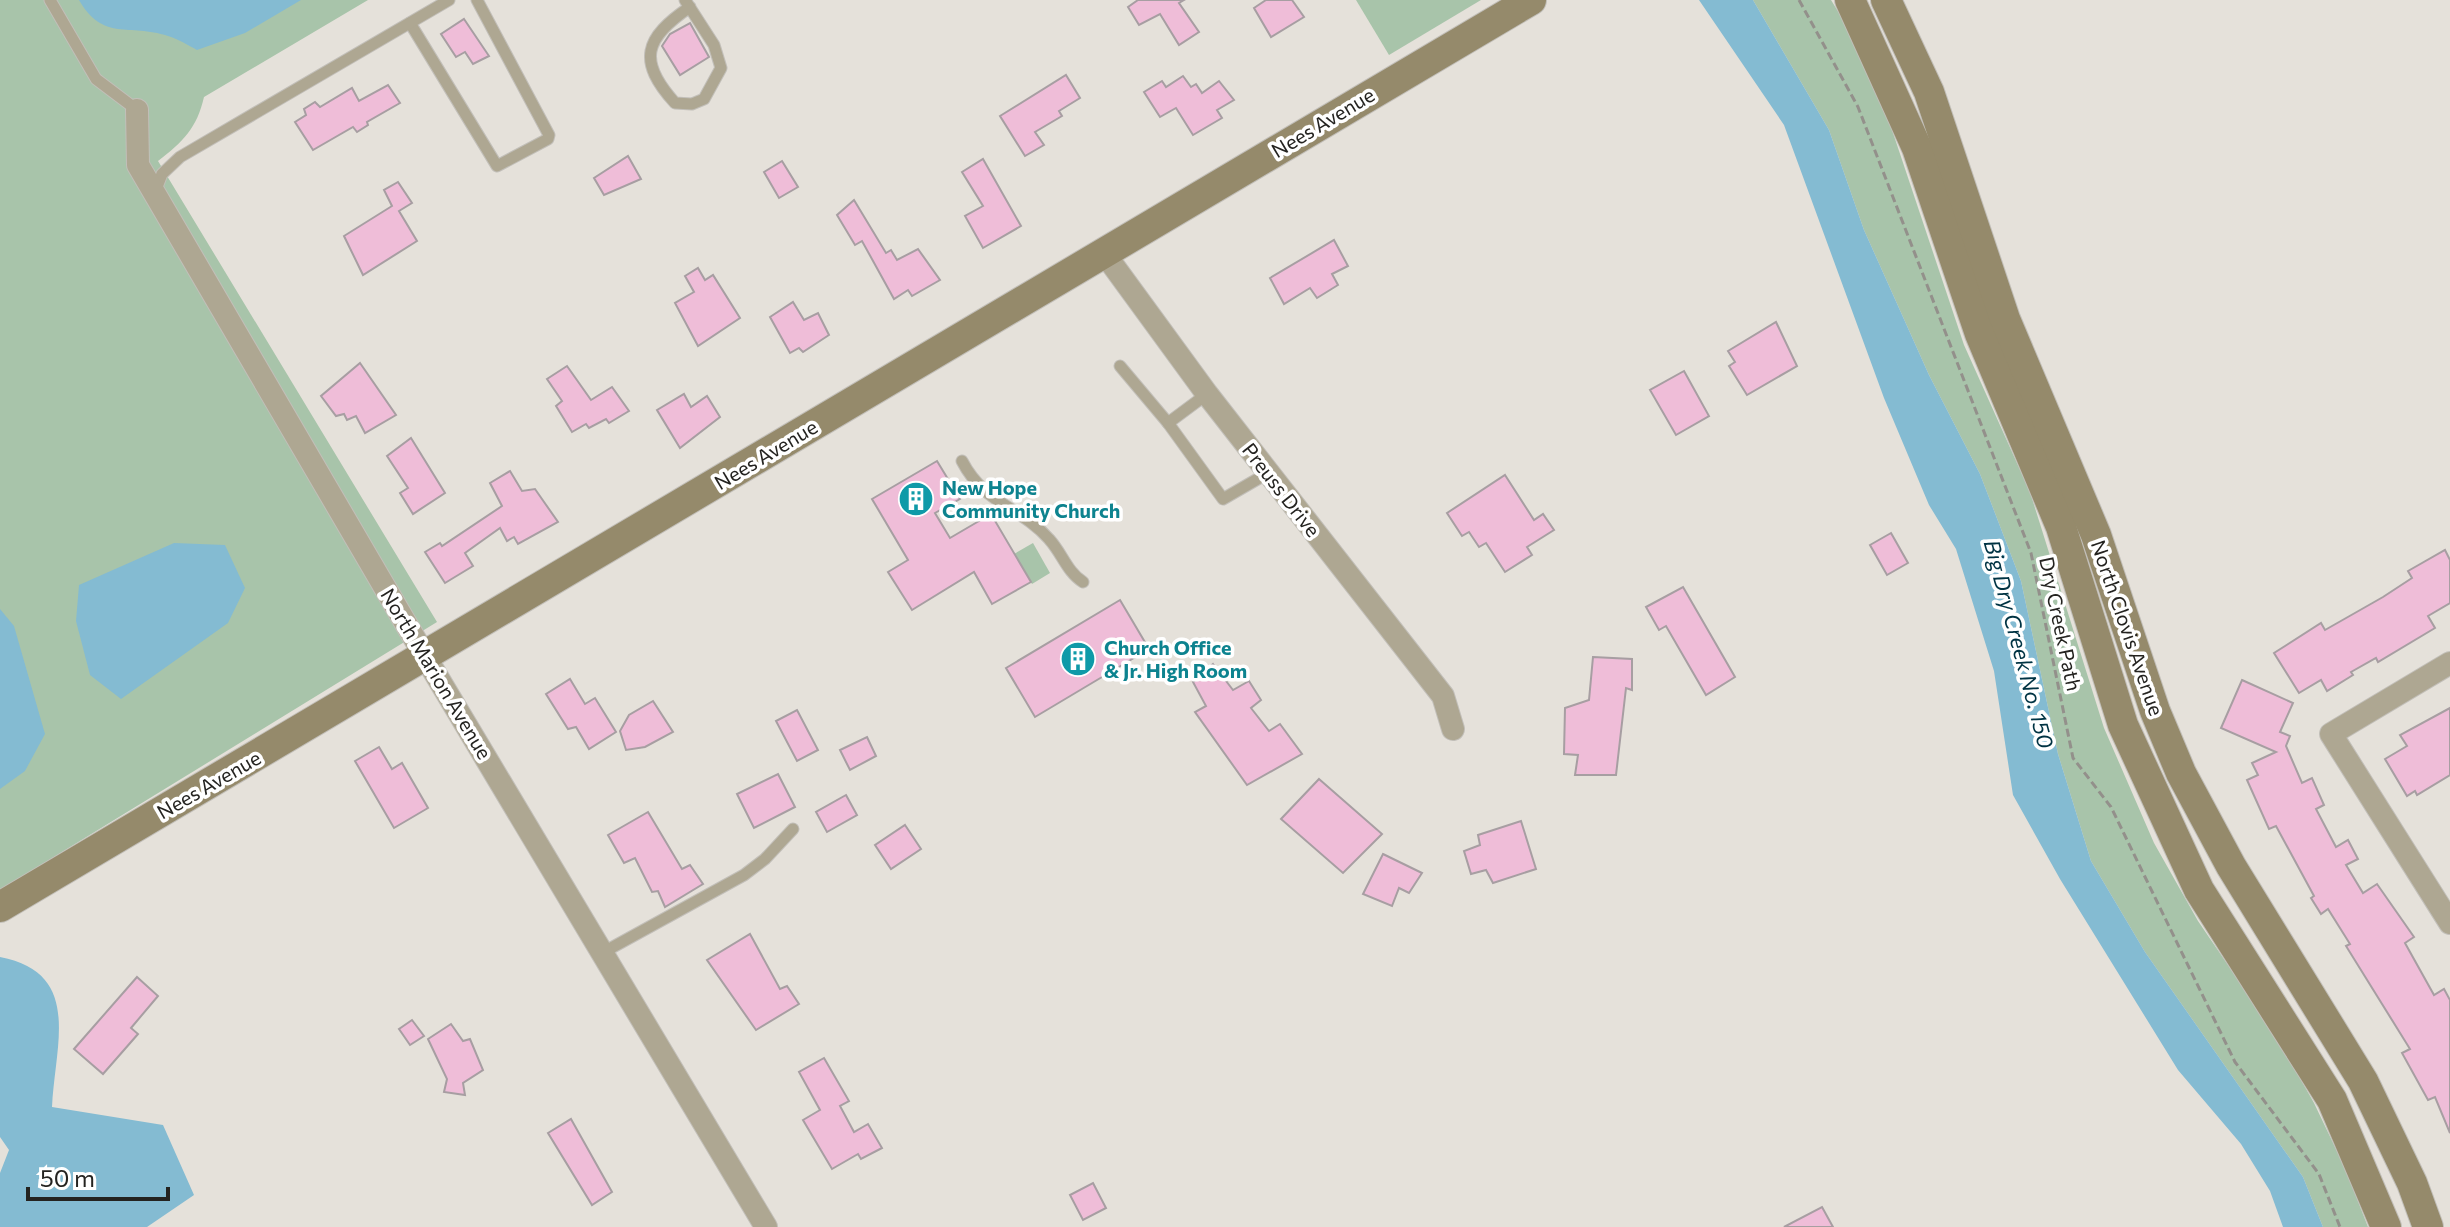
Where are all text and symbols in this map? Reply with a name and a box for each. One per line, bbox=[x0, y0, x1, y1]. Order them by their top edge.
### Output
street label: Nees Avenue bbox=[1267, 82, 1378, 162]
street label: Nees Avenue bbox=[710, 414, 821, 494]
street label: Preuss Drive bbox=[1238, 438, 1326, 541]
place label: New Hope Community Church bbox=[942, 475, 1120, 522]
building icon: New Hope Community Church bbox=[897, 480, 935, 518]
water label: Big Dry Creek No. 150 bbox=[1979, 537, 2060, 751]
street label: North Clovis Avenue bbox=[2087, 537, 2169, 719]
street label: Dry Creek Path bbox=[2035, 554, 2087, 693]
street label: North Marion Avenue bbox=[376, 584, 497, 763]
place label: Church Office & Jr. High Room bbox=[1104, 635, 1247, 682]
building icon: Church Office & Jr. High Room bbox=[1059, 640, 1097, 678]
street label: Nees Avenue bbox=[152, 745, 265, 823]
scale bar bbox=[28, 1151, 168, 1201]
text: 50 m bbox=[40, 1163, 95, 1192]

